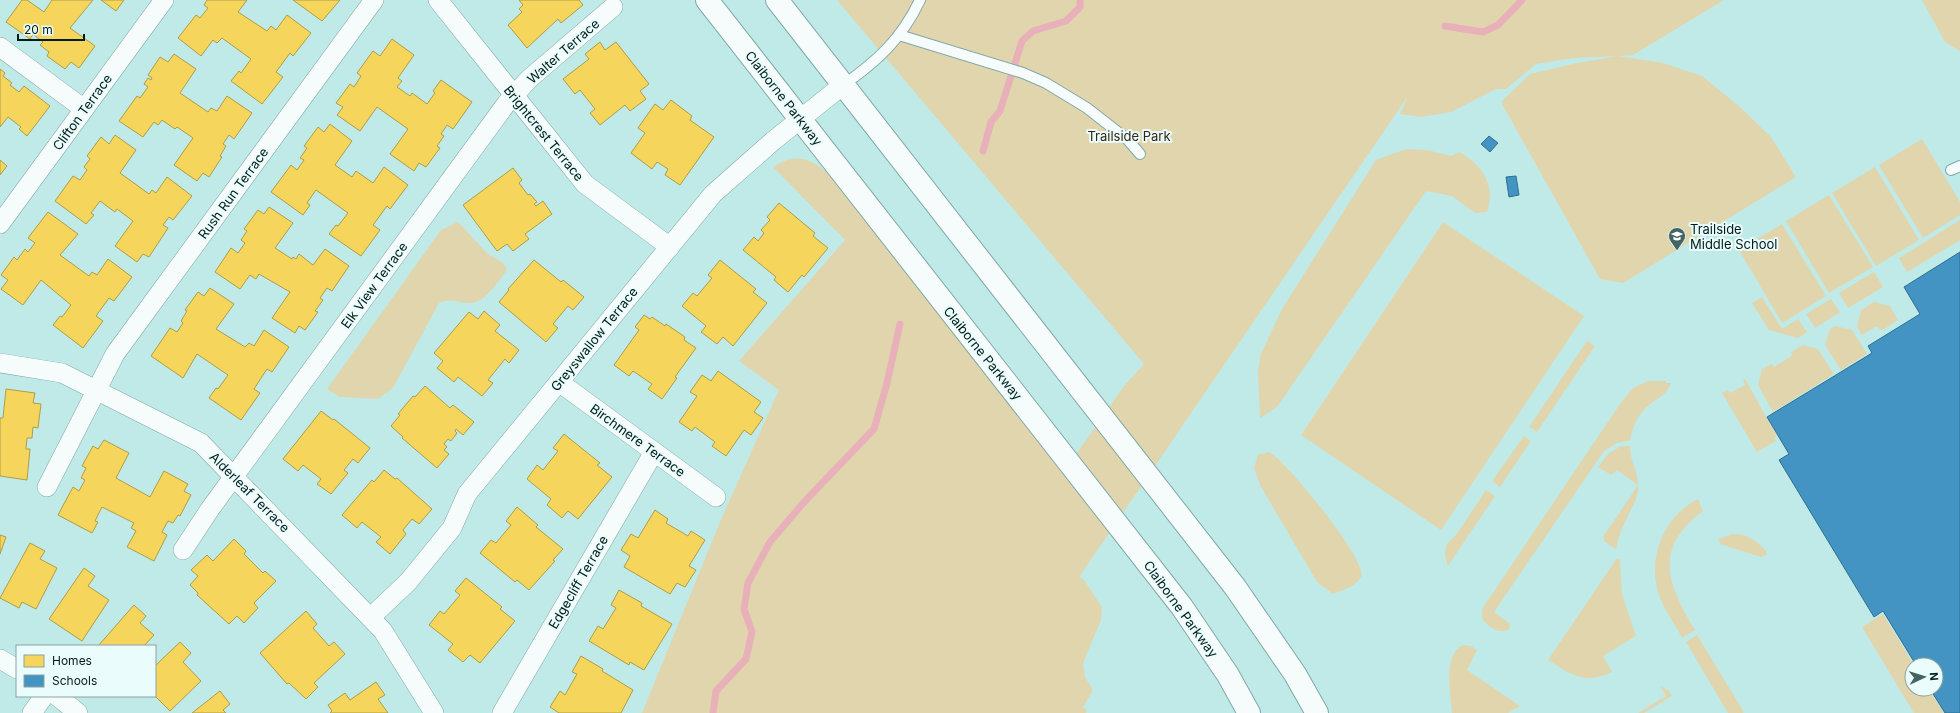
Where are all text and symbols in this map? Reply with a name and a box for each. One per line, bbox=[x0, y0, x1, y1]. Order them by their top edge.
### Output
street label: Walter Terrace bbox=[524, 15, 602, 87]
scale bar bbox=[18, 16, 84, 42]
text: 20 m bbox=[24, 22, 53, 37]
street label: Claiborne Parkway bbox=[742, 47, 826, 149]
street label: Clifton Terrace bbox=[49, 71, 115, 153]
street label: Brightcrest Terrace bbox=[501, 82, 587, 184]
park label: Trailside Park bbox=[1087, 128, 1171, 144]
street label: Rush Run Terrace bbox=[195, 144, 271, 242]
place label: Trailside Middle School bbox=[1690, 221, 1777, 252]
school or university icon: Trailside Middle School bbox=[1667, 226, 1687, 251]
street label: Elk View Terrace bbox=[337, 239, 411, 331]
street label: Greyswallow Terrace bbox=[547, 284, 641, 394]
street label: Claiborne Parkway bbox=[940, 303, 1026, 403]
street label: Birchmere Terrace bbox=[587, 400, 689, 480]
street label: Alderleaf Terrace bbox=[207, 449, 293, 535]
street label: Edgecliff Terrace bbox=[545, 532, 611, 632]
street label: Claiborne Parkway bbox=[1141, 557, 1221, 661]
legend bbox=[16, 645, 156, 697]
text: Homes bbox=[52, 653, 92, 668]
north arrow bbox=[1904, 657, 1944, 697]
text: N bbox=[1927, 672, 1941, 681]
text: Schools bbox=[52, 673, 97, 688]

